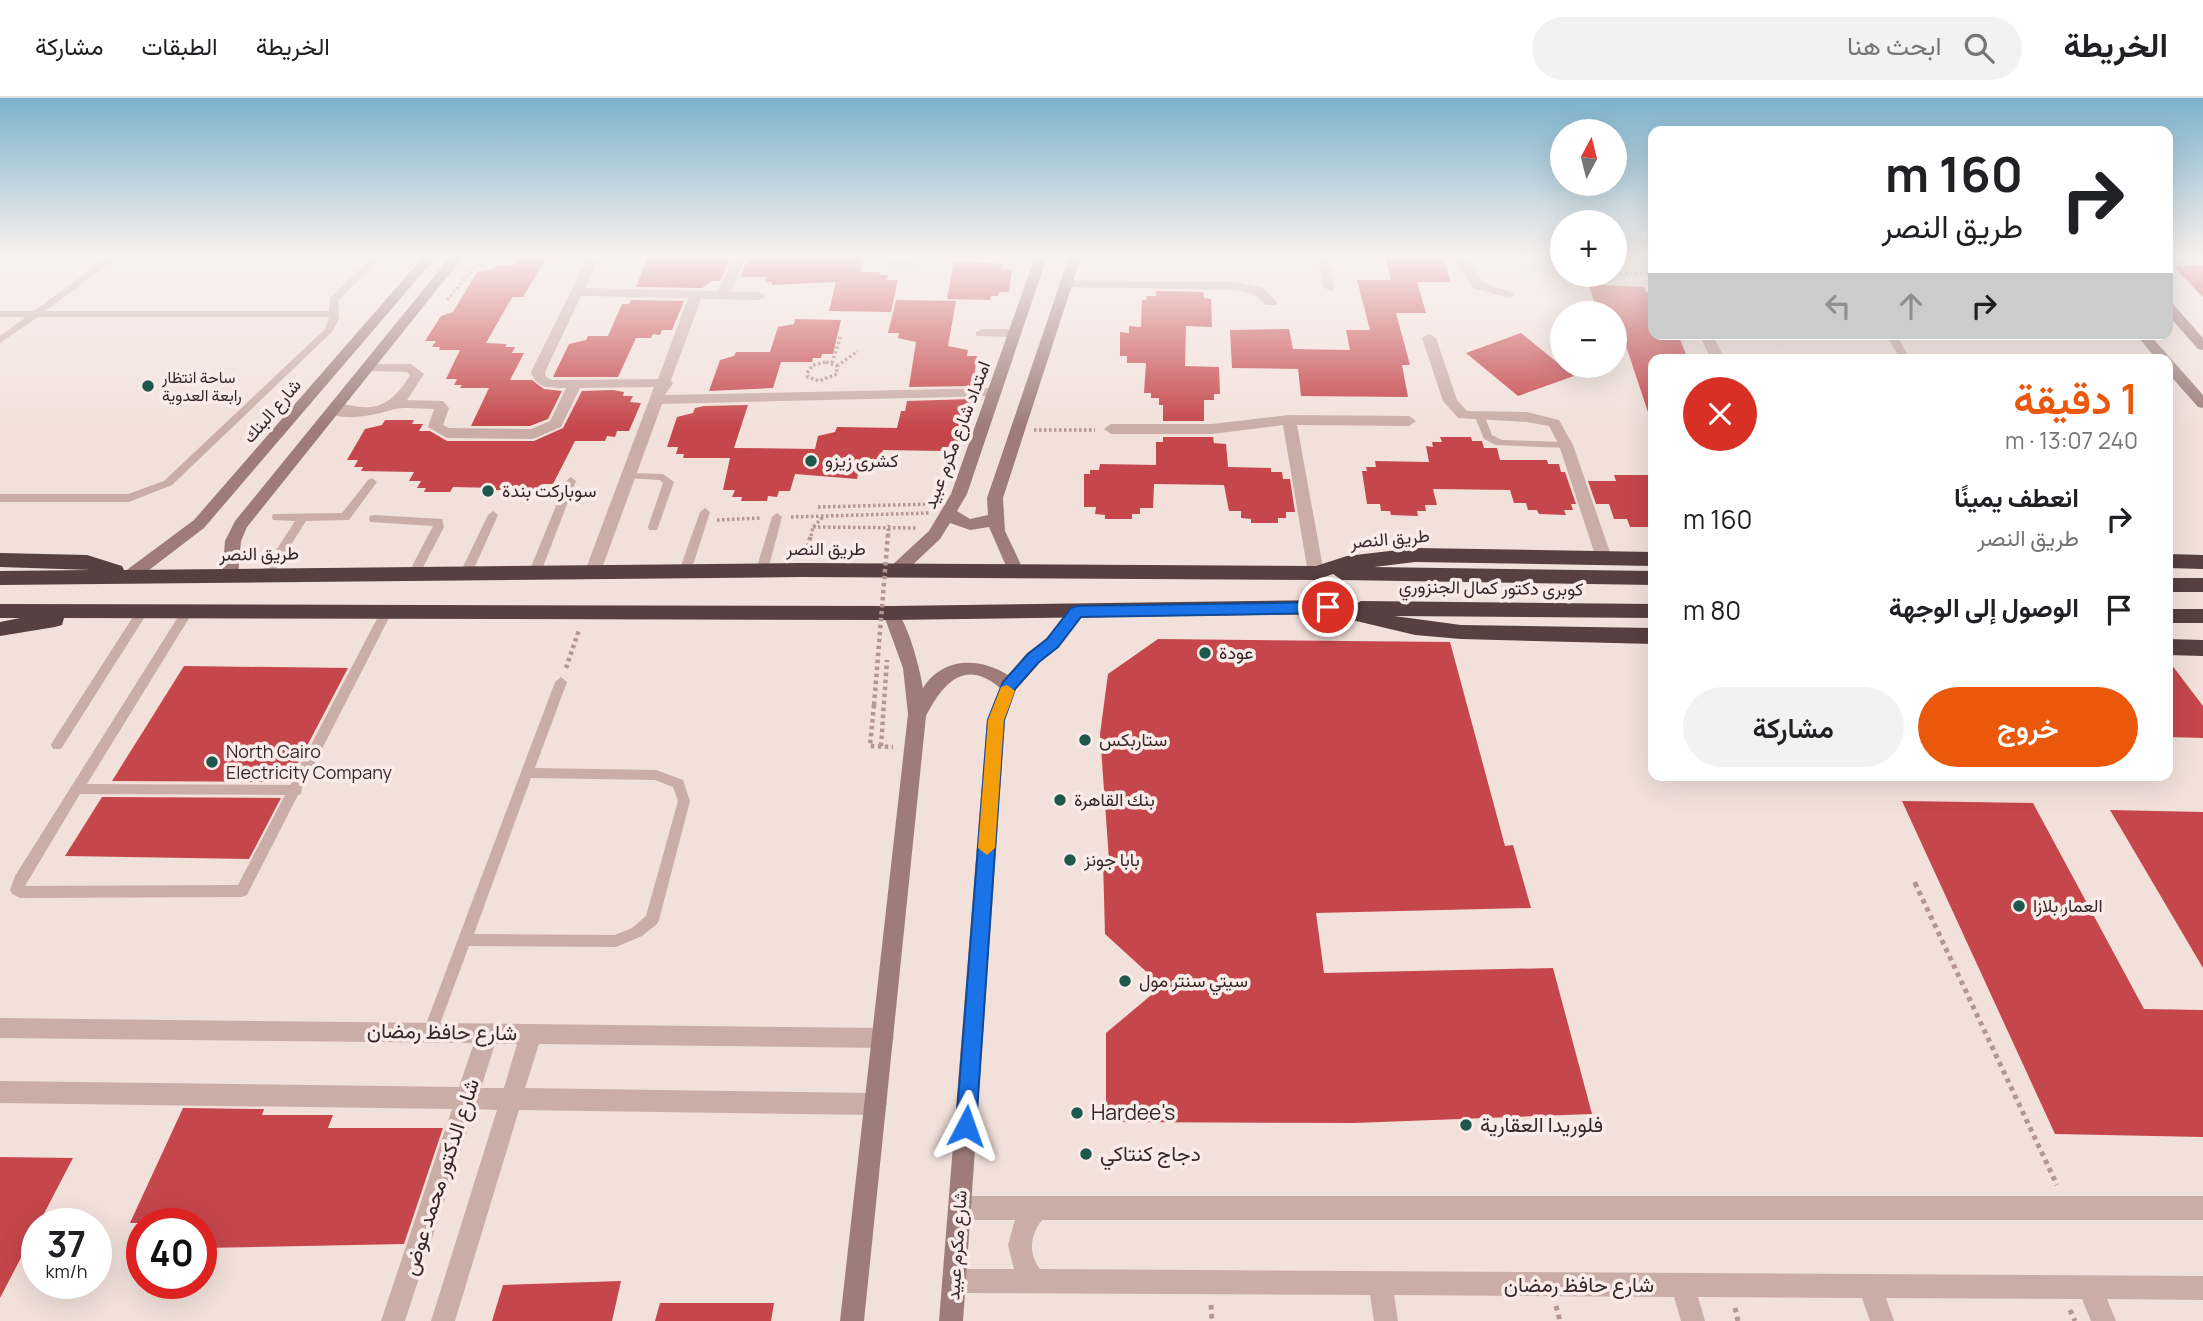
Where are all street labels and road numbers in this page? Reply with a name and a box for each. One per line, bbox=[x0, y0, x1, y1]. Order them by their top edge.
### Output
street label: امتداد شارع مكرم عبيد bbox=[917, 357, 996, 512]
street label: شارع البنك bbox=[237, 373, 307, 448]
street label: طريق النصر bbox=[1348, 523, 1431, 554]
street label: طريق النصر bbox=[785, 536, 866, 560]
street label: طريق النصر bbox=[218, 540, 299, 566]
street label: كوبرى دكتور كمال الجنزوري bbox=[1398, 573, 1583, 605]
street label: شارع حافظ رمضان bbox=[367, 1016, 517, 1047]
street label: شارع الدكتور محمد عوض bbox=[395, 1075, 486, 1279]
street label: شارع مكرم عبيد bbox=[940, 1189, 973, 1301]
street label: شارع حافظ رمضان bbox=[1504, 1270, 1654, 1299]

